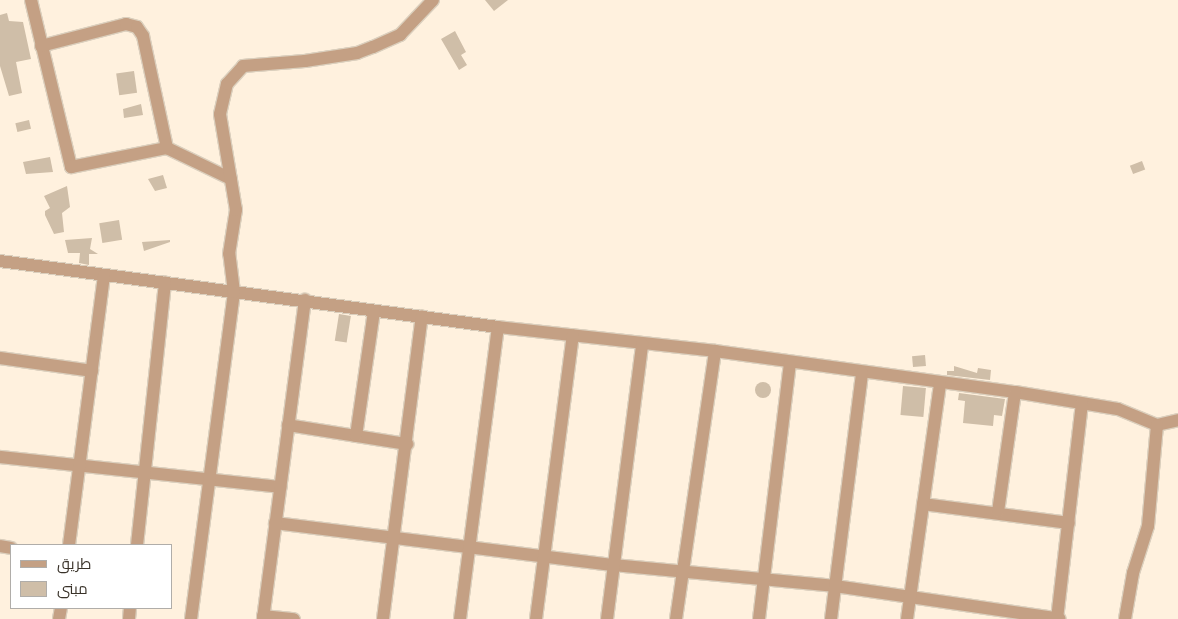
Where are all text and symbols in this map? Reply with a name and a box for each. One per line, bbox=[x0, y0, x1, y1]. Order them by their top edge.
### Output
legend bbox=[10, 544, 172, 609]
text: طريق bbox=[57, 555, 91, 572]
text: مبنى bbox=[57, 580, 88, 597]

